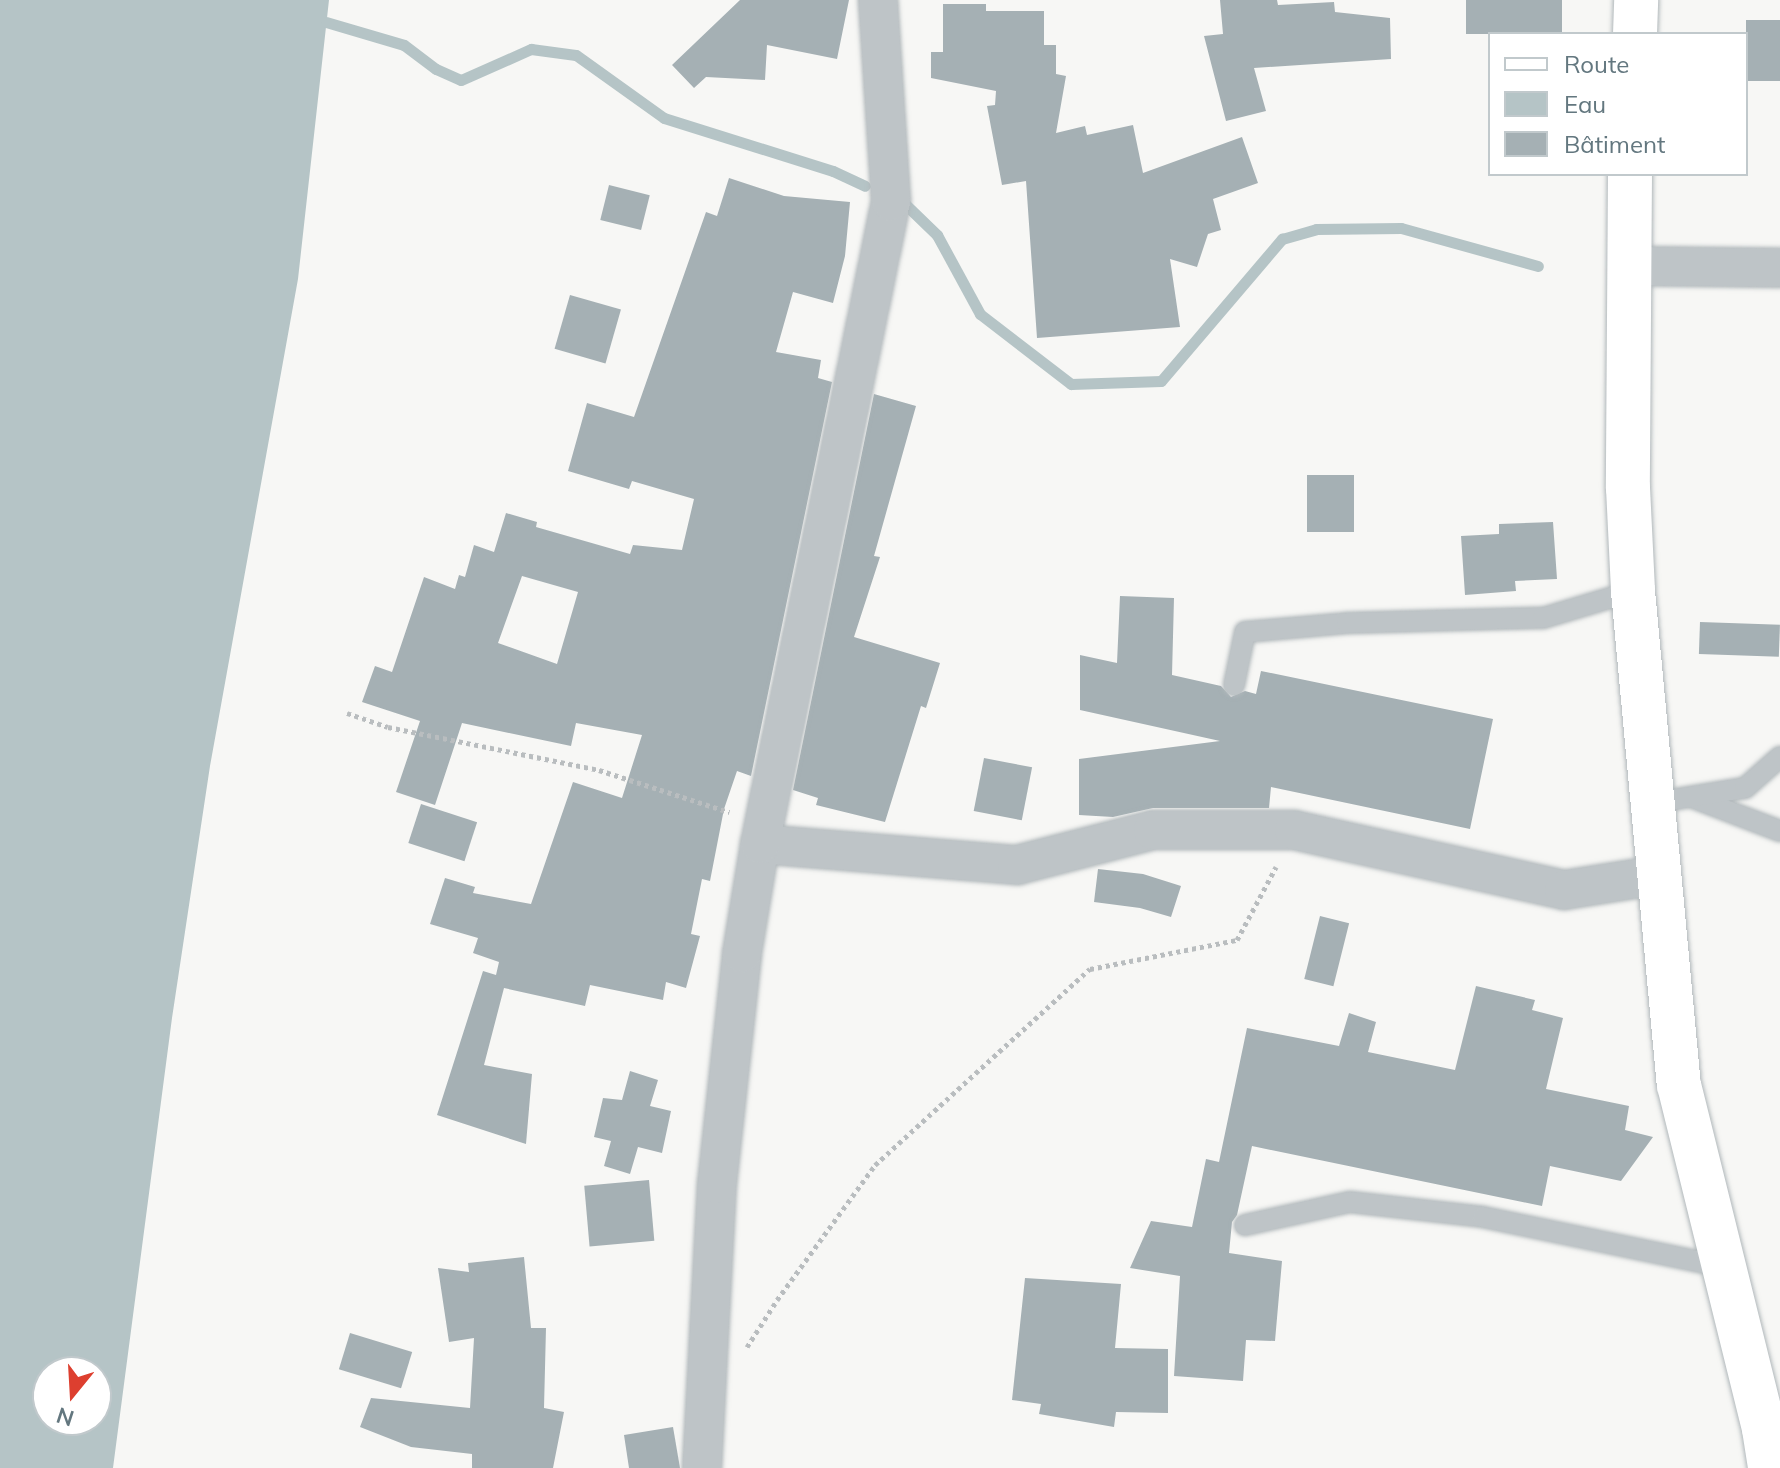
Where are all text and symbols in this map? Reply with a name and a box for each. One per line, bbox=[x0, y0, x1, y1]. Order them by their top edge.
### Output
legend bbox=[1488, 32, 1748, 176]
text: Route bbox=[1564, 49, 1629, 79]
text: Eau bbox=[1564, 89, 1606, 119]
text: Bâtiment bbox=[1564, 129, 1665, 159]
north arrow bbox=[32, 1356, 112, 1436]
text: N bbox=[53, 1401, 77, 1433]

